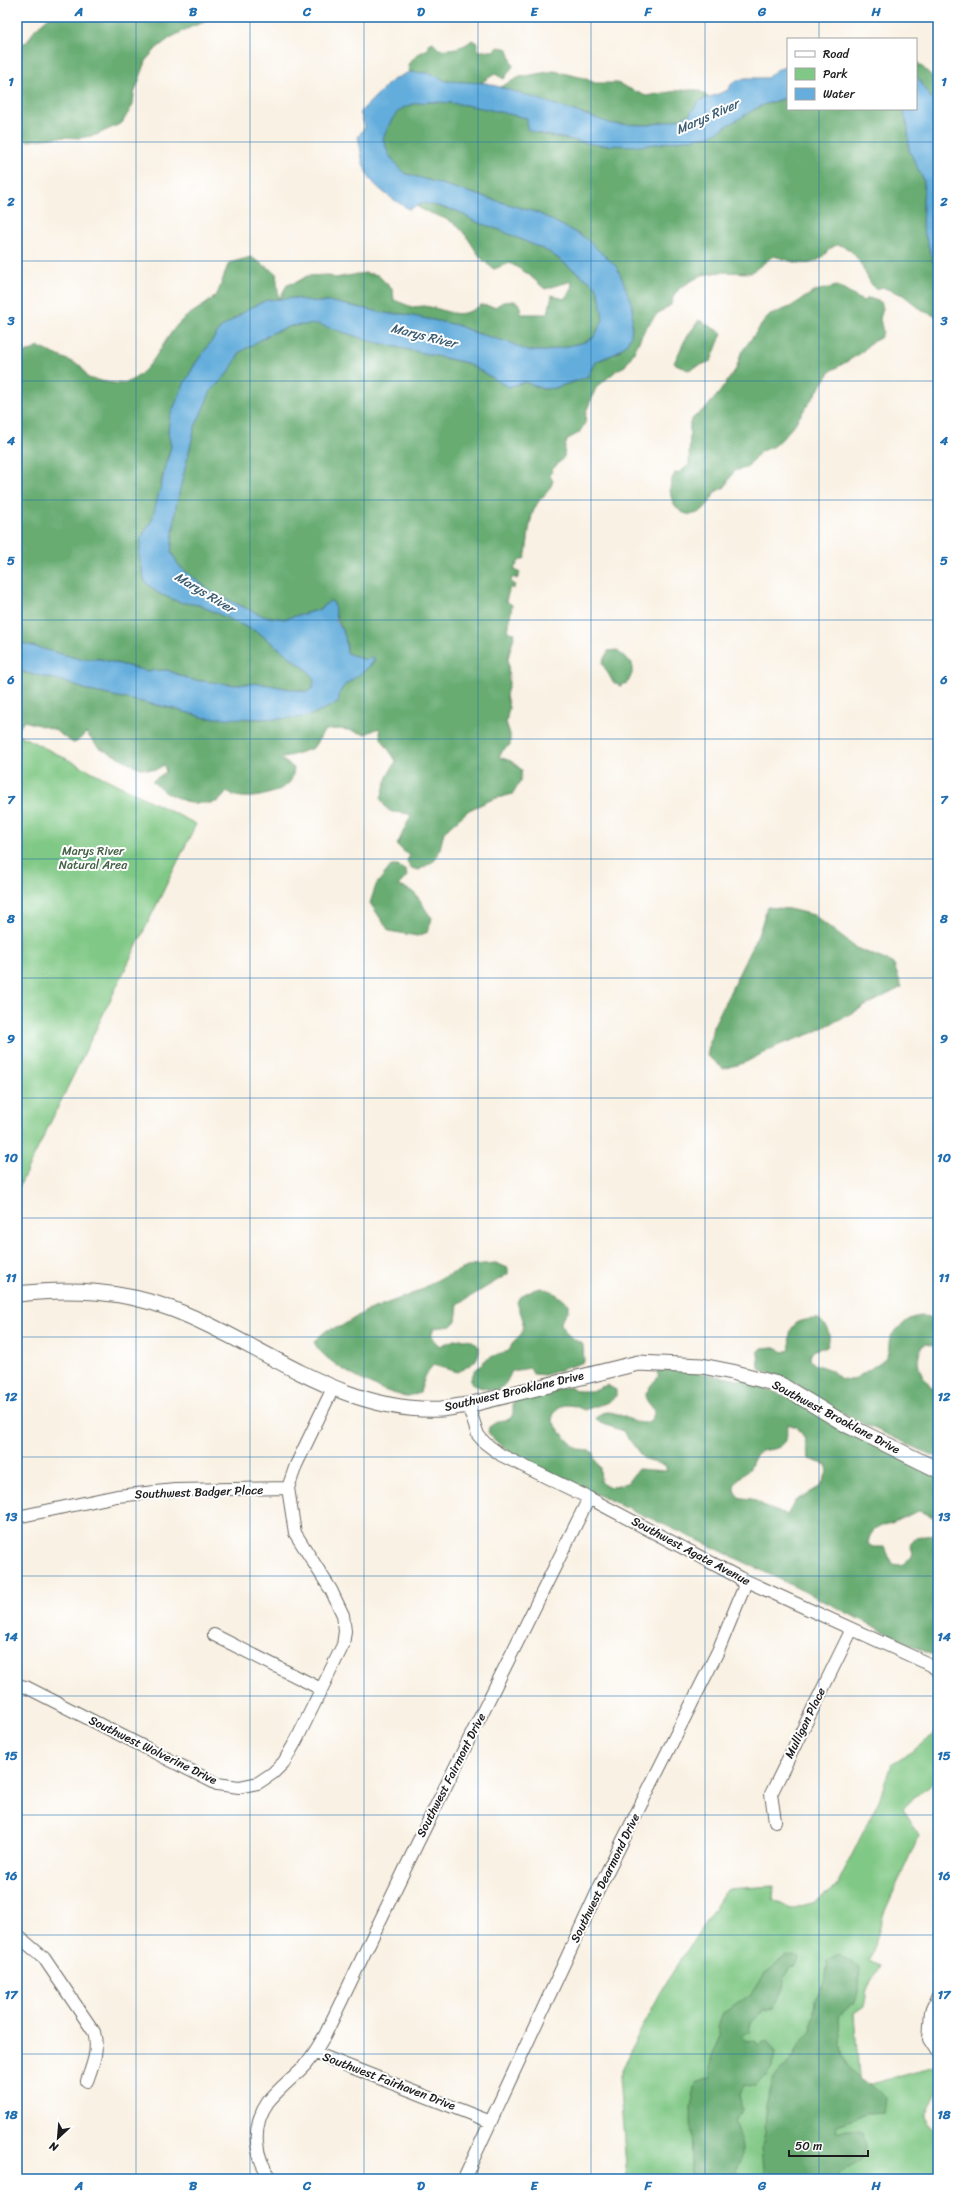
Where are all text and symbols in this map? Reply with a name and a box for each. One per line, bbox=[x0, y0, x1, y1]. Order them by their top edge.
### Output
text: A bbox=[74, 0, 83, 23]
text: B bbox=[189, 0, 198, 23]
text: C bbox=[302, 0, 312, 23]
text: D bbox=[417, 0, 425, 23]
text: E bbox=[530, 0, 539, 23]
text: F bbox=[643, 0, 652, 23]
text: G bbox=[757, 0, 767, 23]
text: H bbox=[870, 0, 881, 23]
legend bbox=[787, 38, 917, 110]
text: Road bbox=[823, 43, 850, 65]
text: Park bbox=[823, 63, 848, 85]
text: 1 bbox=[8, 70, 14, 93]
text: 1 bbox=[941, 70, 947, 93]
text: Water bbox=[823, 83, 856, 105]
water label: Marys River bbox=[672, 91, 745, 141]
text: 2 bbox=[6, 190, 15, 213]
text: 2 bbox=[939, 190, 948, 213]
text: 3 bbox=[6, 309, 15, 332]
text: 3 bbox=[939, 309, 948, 332]
water label: Marys River bbox=[389, 316, 462, 355]
text: 4 bbox=[6, 429, 16, 452]
text: 4 bbox=[939, 429, 949, 452]
text: 5 bbox=[7, 549, 15, 572]
text: 5 bbox=[940, 549, 948, 572]
water label: Marys River bbox=[170, 565, 242, 621]
text: 6 bbox=[6, 668, 15, 691]
text: 6 bbox=[939, 668, 948, 691]
text: 7 bbox=[7, 788, 16, 811]
text: 7 bbox=[940, 788, 949, 811]
park label: Marys River Natural Area bbox=[59, 840, 128, 876]
text: 8 bbox=[6, 907, 15, 930]
text: 8 bbox=[939, 907, 948, 930]
text: 9 bbox=[7, 1027, 15, 1050]
text: 9 bbox=[940, 1027, 948, 1050]
text: 10 bbox=[4, 1146, 18, 1169]
text: 10 bbox=[937, 1146, 951, 1169]
text: 11 bbox=[5, 1266, 17, 1289]
text: 11 bbox=[938, 1266, 950, 1289]
street label: Southwest Brooklane Drive bbox=[442, 1364, 586, 1418]
street label: Southwest Brooklane Drive bbox=[768, 1374, 904, 1460]
text: 12 bbox=[4, 1385, 18, 1408]
text: 12 bbox=[937, 1385, 951, 1408]
street label: Southwest Badger Place bbox=[134, 1479, 264, 1505]
text: 13 bbox=[5, 1505, 18, 1528]
text: 13 bbox=[938, 1505, 951, 1528]
street label: Southwest Agate Avenue bbox=[627, 1510, 755, 1592]
text: 14 bbox=[4, 1625, 19, 1648]
text: 14 bbox=[937, 1625, 952, 1648]
street label: Mulligan Place bbox=[778, 1684, 832, 1762]
street label: Southwest Wolverine Drive bbox=[85, 1709, 221, 1791]
street label: Southwest Fairmont Drive bbox=[410, 1709, 492, 1841]
text: 15 bbox=[4, 1744, 18, 1767]
text: 15 bbox=[937, 1744, 951, 1767]
street label: Southwest Dearmond Drive bbox=[564, 1809, 646, 1947]
text: 16 bbox=[5, 1864, 18, 1887]
text: 16 bbox=[938, 1864, 951, 1887]
text: 17 bbox=[4, 1983, 19, 2006]
text: 17 bbox=[937, 1983, 952, 2006]
street label: Southwest Fairhaven Drive bbox=[319, 2045, 459, 2117]
text: 18 bbox=[4, 2103, 18, 2126]
text: 18 bbox=[937, 2103, 951, 2126]
north arrow bbox=[38, 2118, 78, 2158]
scale bar bbox=[789, 2132, 868, 2158]
text: 50 m bbox=[795, 2135, 822, 2157]
text: N bbox=[46, 2136, 62, 2157]
text: A bbox=[74, 2174, 83, 2196]
text: B bbox=[189, 2174, 198, 2196]
text: C bbox=[302, 2174, 312, 2196]
text: D bbox=[417, 2174, 425, 2196]
text: E bbox=[530, 2174, 539, 2196]
text: F bbox=[643, 2174, 652, 2196]
text: G bbox=[757, 2174, 767, 2196]
text: H bbox=[870, 2174, 881, 2196]

